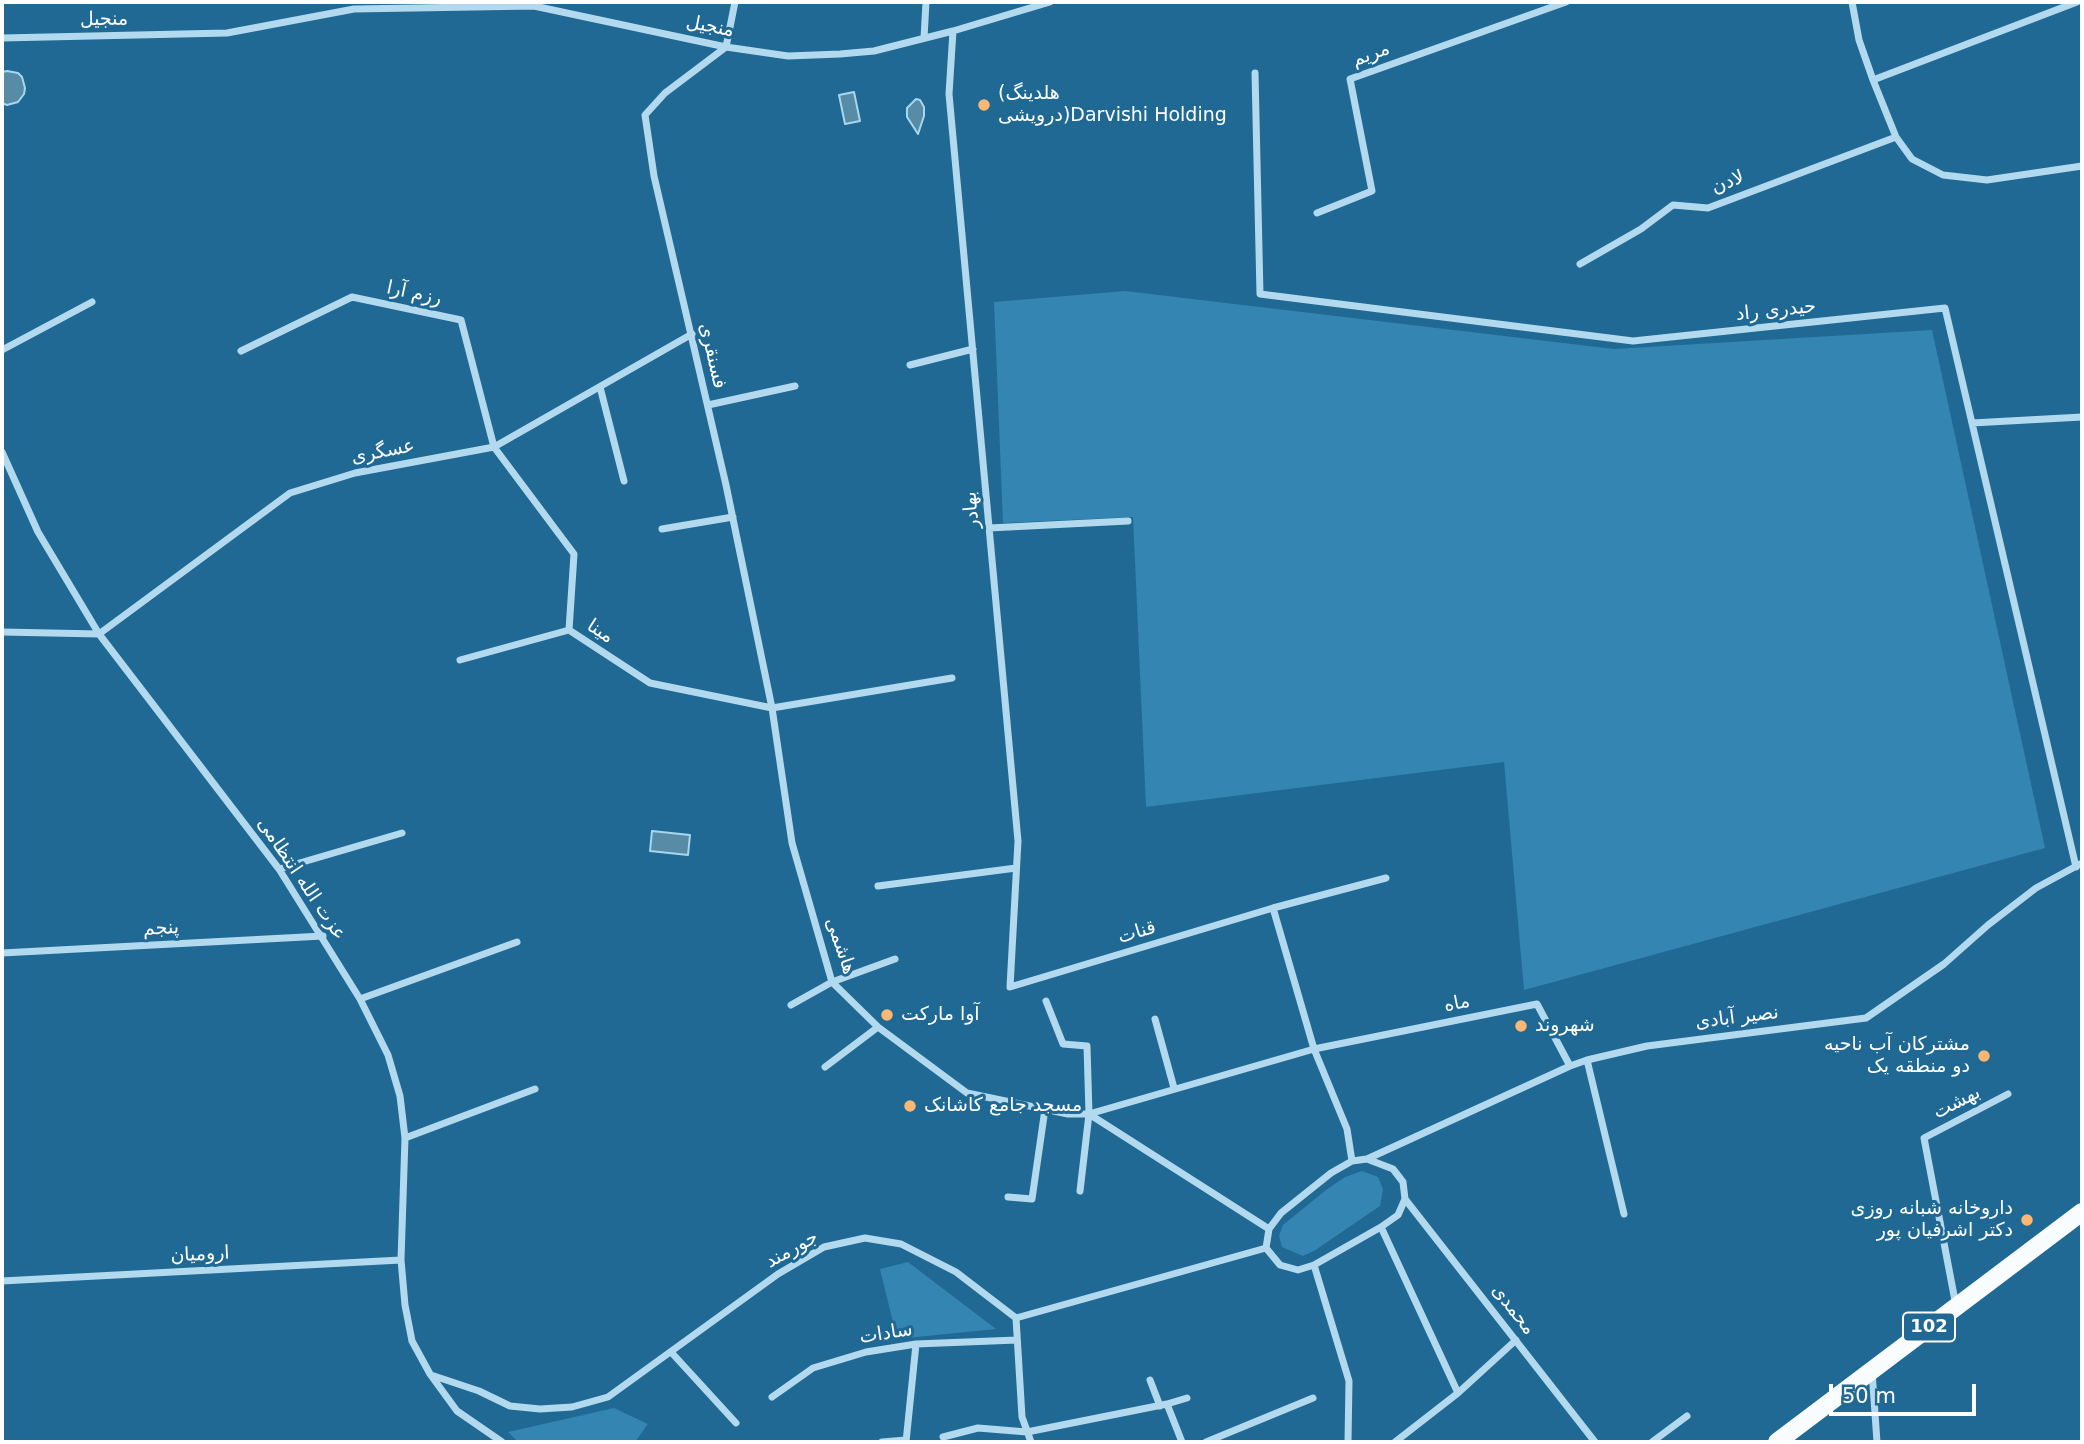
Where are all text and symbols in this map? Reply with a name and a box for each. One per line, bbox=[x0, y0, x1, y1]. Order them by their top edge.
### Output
street label: منجیل bbox=[80, 8, 128, 32]
street label: منجیل bbox=[684, 11, 736, 43]
street label: مریم bbox=[1349, 38, 1393, 72]
place label: (هلدینگ درویشی)Darvishi Holding bbox=[998, 83, 1227, 127]
marker: (هلدینگ درویشی)Darvishi Holding bbox=[976, 97, 992, 113]
street label: لادن bbox=[1708, 166, 1748, 200]
street label: رزم آرا bbox=[384, 277, 444, 311]
street label: حیدری راد bbox=[1735, 295, 1817, 327]
street label: فسنقری bbox=[693, 321, 731, 391]
street label: عسگری bbox=[349, 435, 417, 469]
street label: بهادر bbox=[959, 490, 985, 530]
street label: مینا bbox=[582, 615, 618, 649]
street label: عزت الله انتظامی bbox=[252, 813, 350, 945]
street label: هاشمی bbox=[820, 915, 860, 977]
street label: قنات bbox=[1115, 916, 1159, 950]
street label: پنجم bbox=[142, 917, 180, 941]
street label: ماه bbox=[1442, 990, 1472, 1018]
street label: نصیر آبادی bbox=[1694, 1002, 1780, 1034]
place label: آوا مارکت bbox=[901, 1004, 980, 1026]
marker: آوا مارکت bbox=[879, 1007, 895, 1023]
place label: شهروند bbox=[1535, 1015, 1595, 1037]
marker: شهروند bbox=[1513, 1018, 1529, 1034]
place label: مشترکان آب ناحیه دو منطقه یک bbox=[1824, 1034, 1970, 1078]
marker: مشترکان آب ناحیه دو منطقه یک bbox=[1976, 1048, 1992, 1064]
street label: بهشت bbox=[1930, 1082, 1984, 1124]
place label: مسجد جامع کاشانک bbox=[924, 1095, 1082, 1117]
marker: مسجد جامع کاشانک bbox=[902, 1098, 918, 1114]
place label: داروخانه شبانه روزی دکتر اشرفیان پور bbox=[1851, 1198, 2013, 1242]
marker: داروخانه شبانه روزی دکتر اشرفیان پور bbox=[2019, 1212, 2035, 1228]
street label: جورمند bbox=[762, 1226, 822, 1274]
street label: ارومیان bbox=[170, 1242, 230, 1268]
street label: محمدی bbox=[1486, 1280, 1540, 1340]
road number: 102 bbox=[1903, 1312, 1955, 1342]
street label: سادات bbox=[858, 1319, 914, 1349]
scale bar bbox=[1832, 1370, 1979, 1414]
text: 50 m bbox=[1842, 1384, 1896, 1408]

